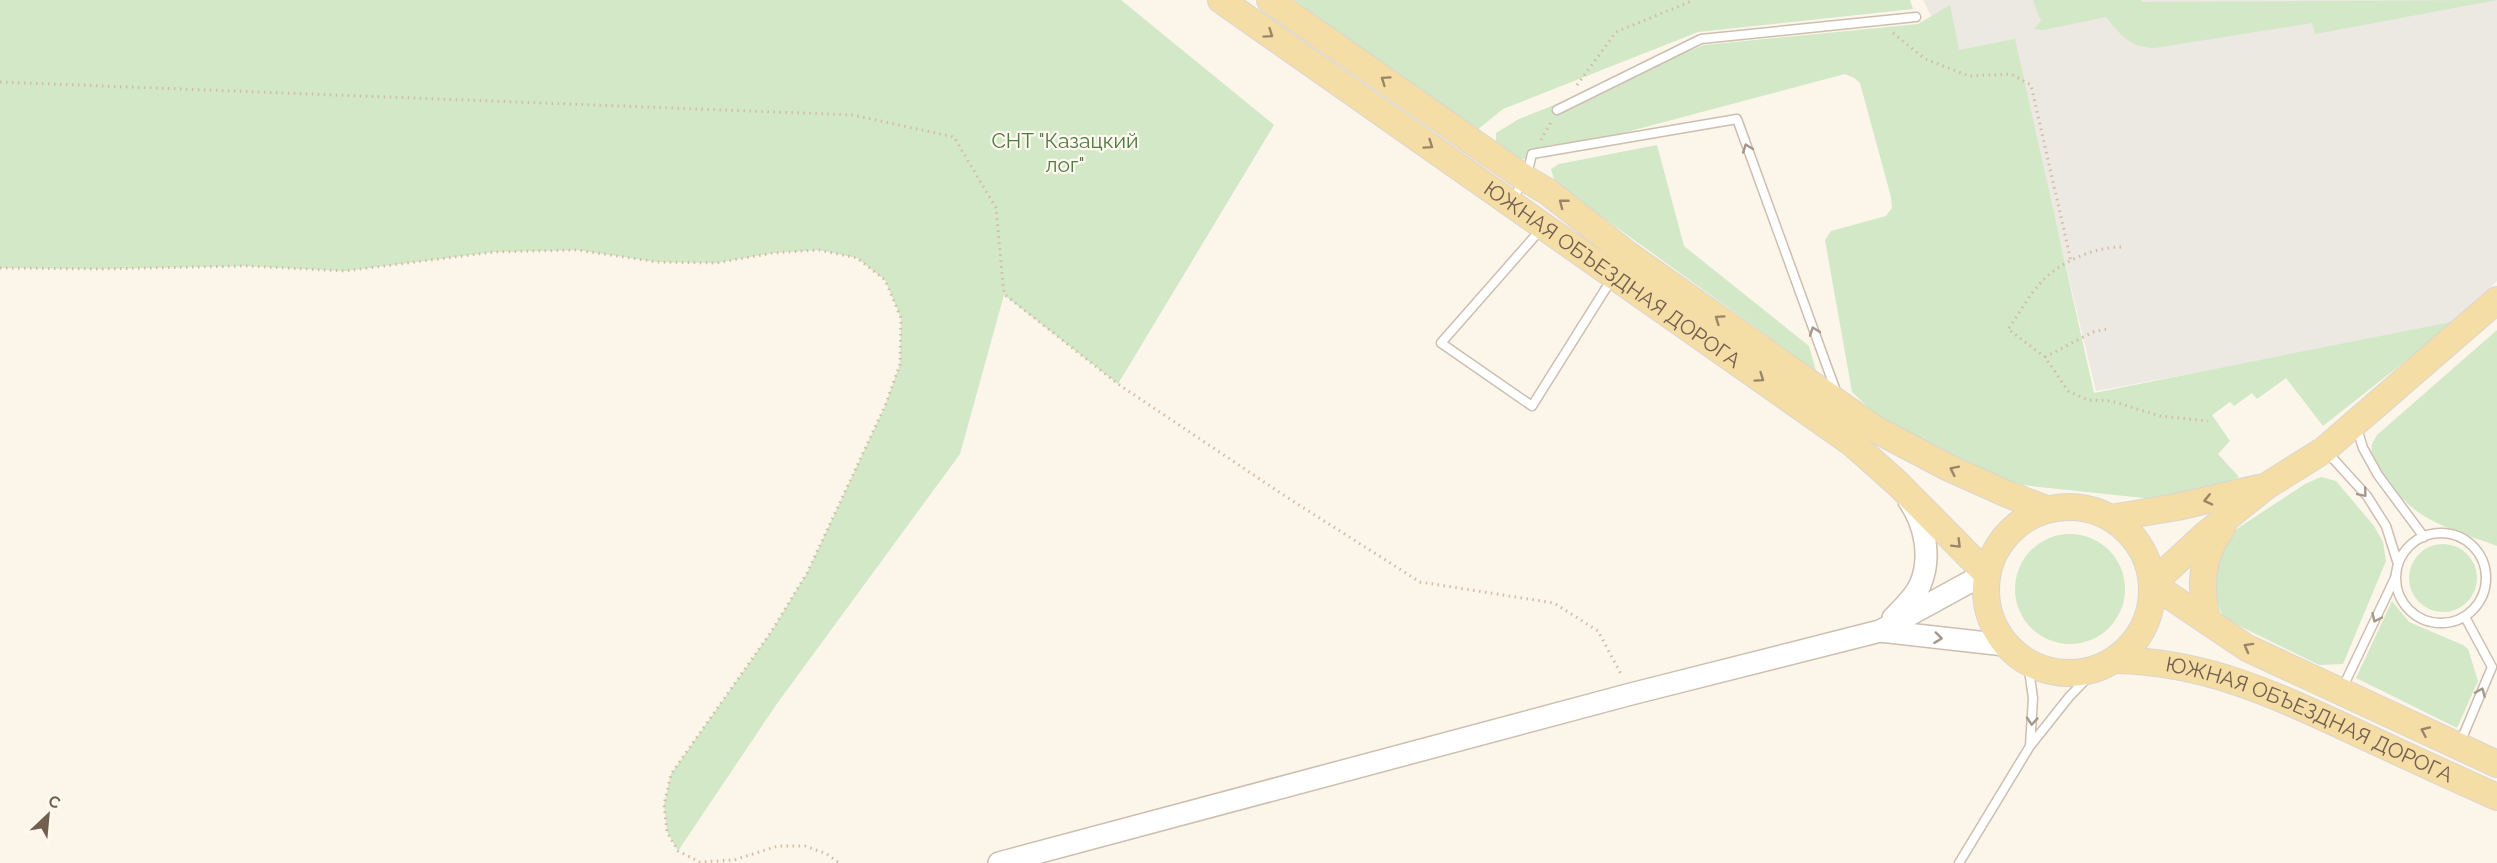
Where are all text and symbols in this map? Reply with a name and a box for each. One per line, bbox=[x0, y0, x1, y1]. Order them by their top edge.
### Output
one-way arrow bbox=[1263, 27, 1274, 38]
one-way arrow bbox=[1381, 76, 1392, 87]
park label: СНТ "Казацкий лог" bbox=[991, 128, 1139, 177]
one-way arrow bbox=[1422, 138, 1433, 149]
one-way arrow bbox=[1742, 143, 1755, 154]
street label: ЮЖНАЯ ОБЪЕЗДНАЯ ДОРОГА bbox=[1479, 176, 1746, 373]
one-way arrow bbox=[1559, 199, 1570, 210]
one-way arrow bbox=[1715, 315, 1726, 326]
one-way arrow bbox=[1809, 326, 1821, 337]
one-way arrow bbox=[1754, 371, 1765, 382]
one-way arrow bbox=[1949, 465, 1960, 477]
one-way arrow bbox=[2356, 486, 2367, 497]
one-way arrow bbox=[2204, 493, 2214, 506]
one-way arrow bbox=[1950, 538, 1961, 548]
one-way arrow bbox=[2371, 612, 2383, 623]
one-way arrow bbox=[1934, 631, 1943, 644]
one-way arrow bbox=[2244, 643, 2255, 654]
street label: ЮЖНАЯ ОБЪЕЗДНАЯ ДОРОГА bbox=[2164, 651, 2457, 787]
one-way arrow bbox=[2474, 688, 2486, 699]
one-way arrow bbox=[2025, 717, 2038, 726]
one-way arrow bbox=[2420, 726, 2431, 738]
north arrow bbox=[18, 785, 78, 845]
text: С bbox=[45, 791, 63, 813]

